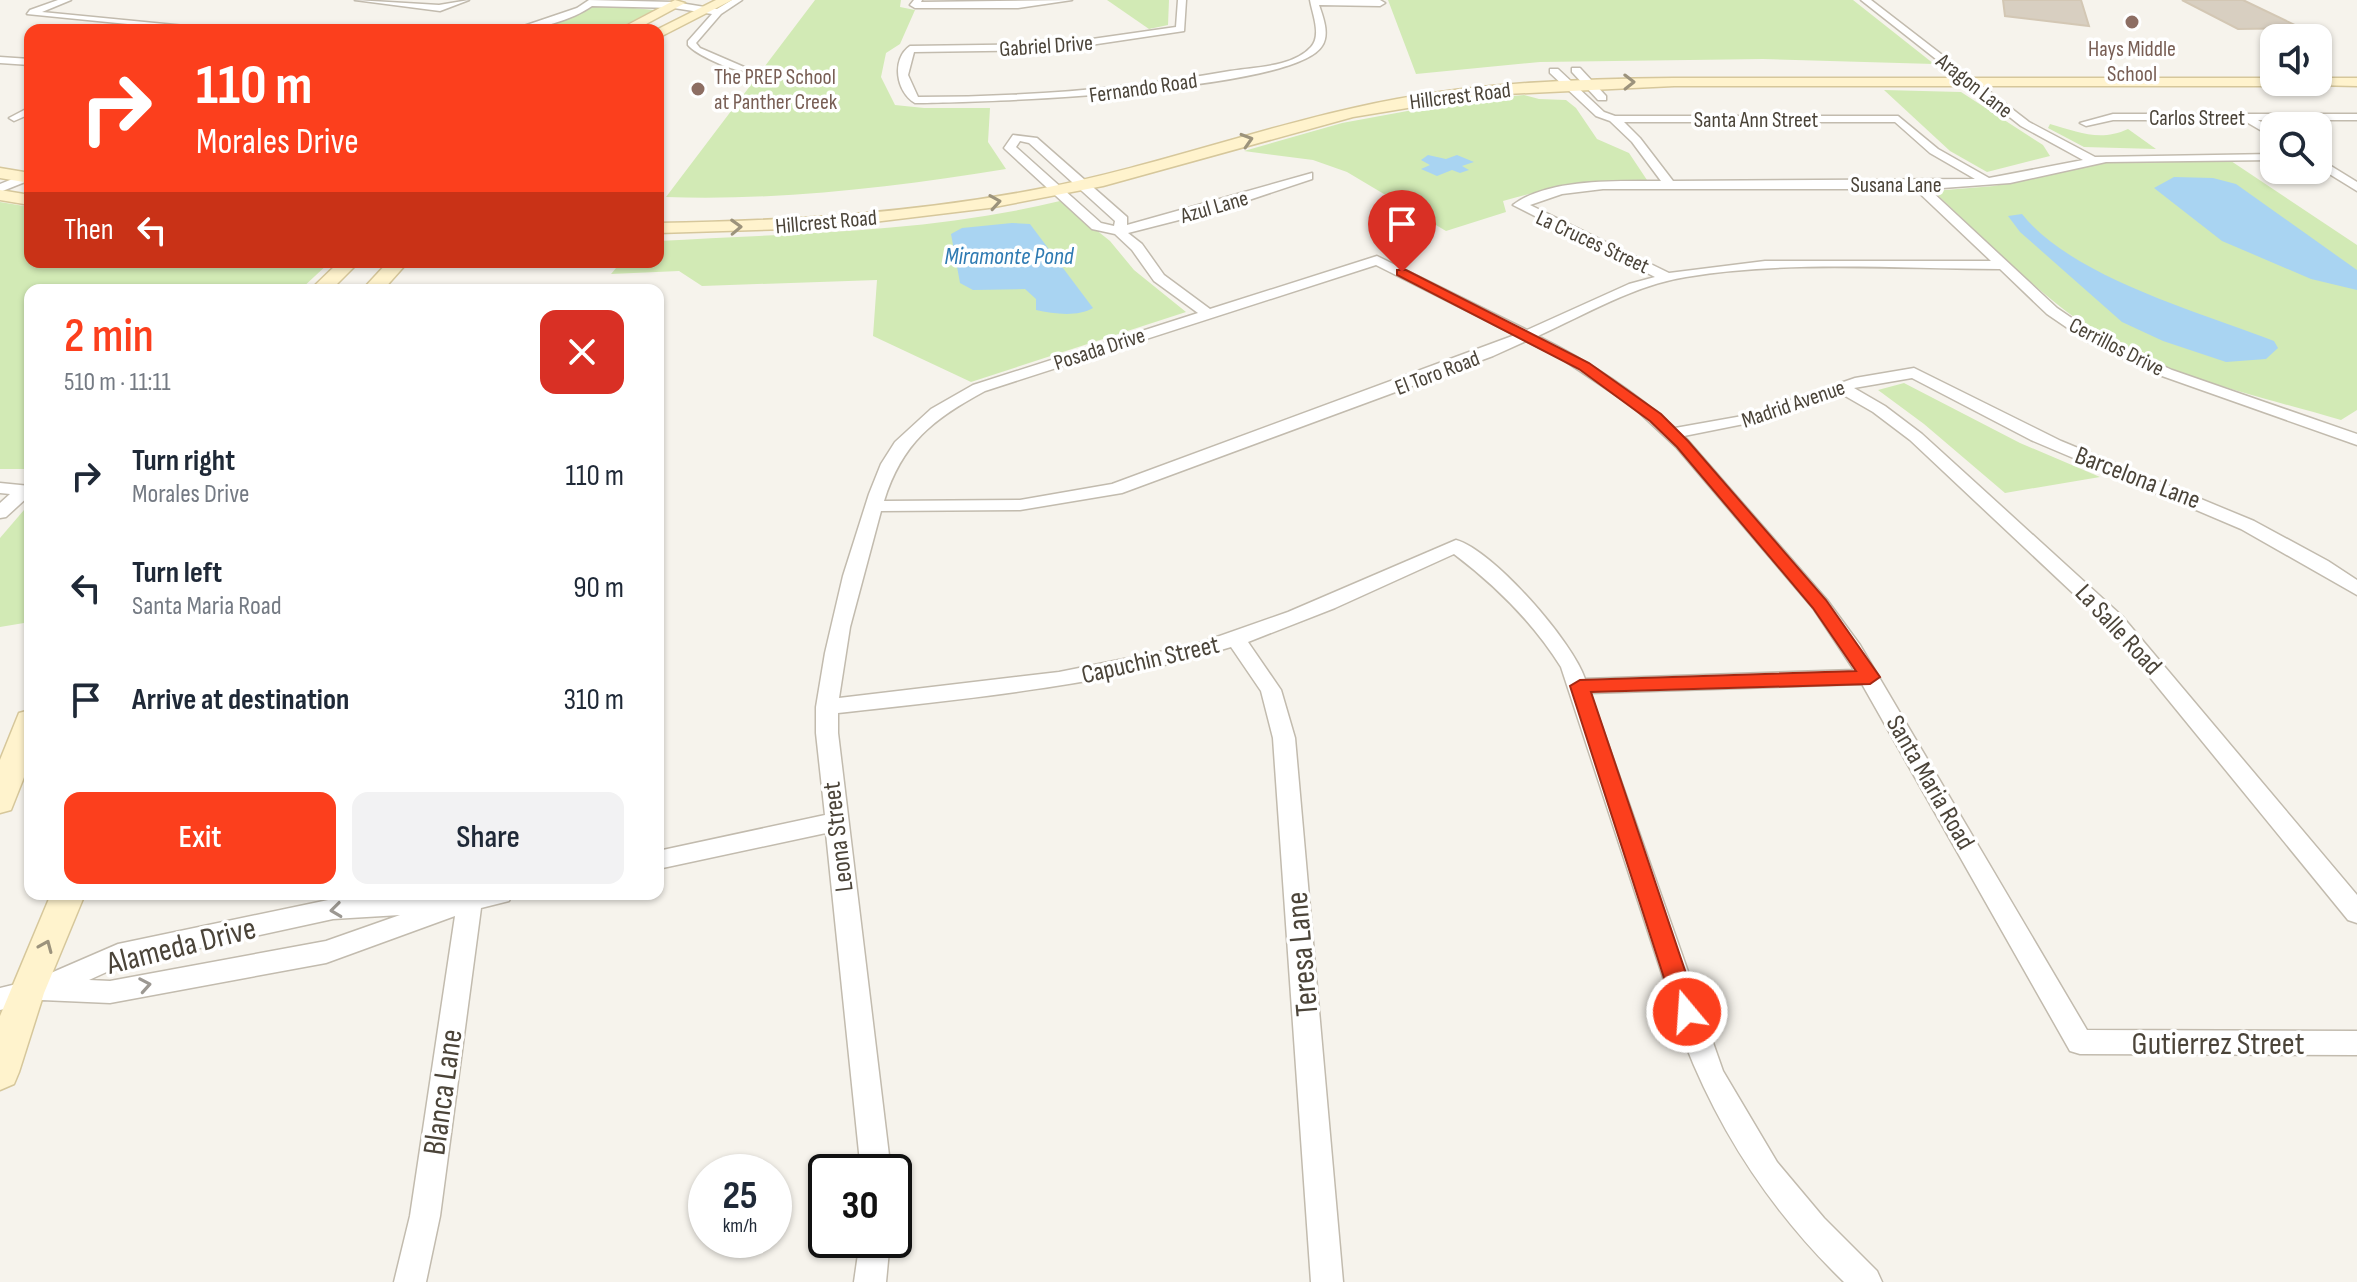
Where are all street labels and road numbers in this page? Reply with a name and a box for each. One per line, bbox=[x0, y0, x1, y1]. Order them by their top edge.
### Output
street label: Gabriel Drive bbox=[998, 30, 1094, 63]
street label: Aragon Lane bbox=[1930, 47, 2018, 124]
street label: Fernando Road bbox=[1087, 68, 1199, 109]
street label: Hillcrest Road bbox=[1408, 77, 1512, 116]
street label: Carlos Street bbox=[2149, 105, 2245, 132]
street label: Santa Ann Street bbox=[1694, 107, 1819, 134]
street label: Susana Lane bbox=[1850, 172, 1942, 199]
street label: Azul Lane bbox=[1176, 185, 1251, 230]
street label: La Cruces Street bbox=[1532, 204, 1653, 280]
street label: Hillcrest Road bbox=[774, 205, 878, 240]
street label: Cerrillos Drive bbox=[2064, 312, 2168, 383]
street label: Posada Drive bbox=[1050, 322, 1148, 377]
street label: El Toro Road bbox=[1391, 345, 1484, 402]
street label: Madrid Avenue bbox=[1738, 374, 1849, 435]
street label: Barcelona Lane bbox=[2070, 440, 2204, 516]
street label: La Salle Road bbox=[2068, 578, 2168, 682]
street label: Capuchin Street bbox=[1079, 630, 1222, 691]
street label: Santa Maria Road bbox=[1879, 710, 1981, 855]
street label: Leona Street bbox=[816, 780, 861, 894]
street label: Teresa Lane bbox=[1278, 890, 1327, 1018]
street label: Alameda Drive bbox=[102, 909, 260, 984]
street label: Gutierrez Street bbox=[2132, 1025, 2304, 1064]
street label: Blanca Lane bbox=[415, 1027, 472, 1158]

